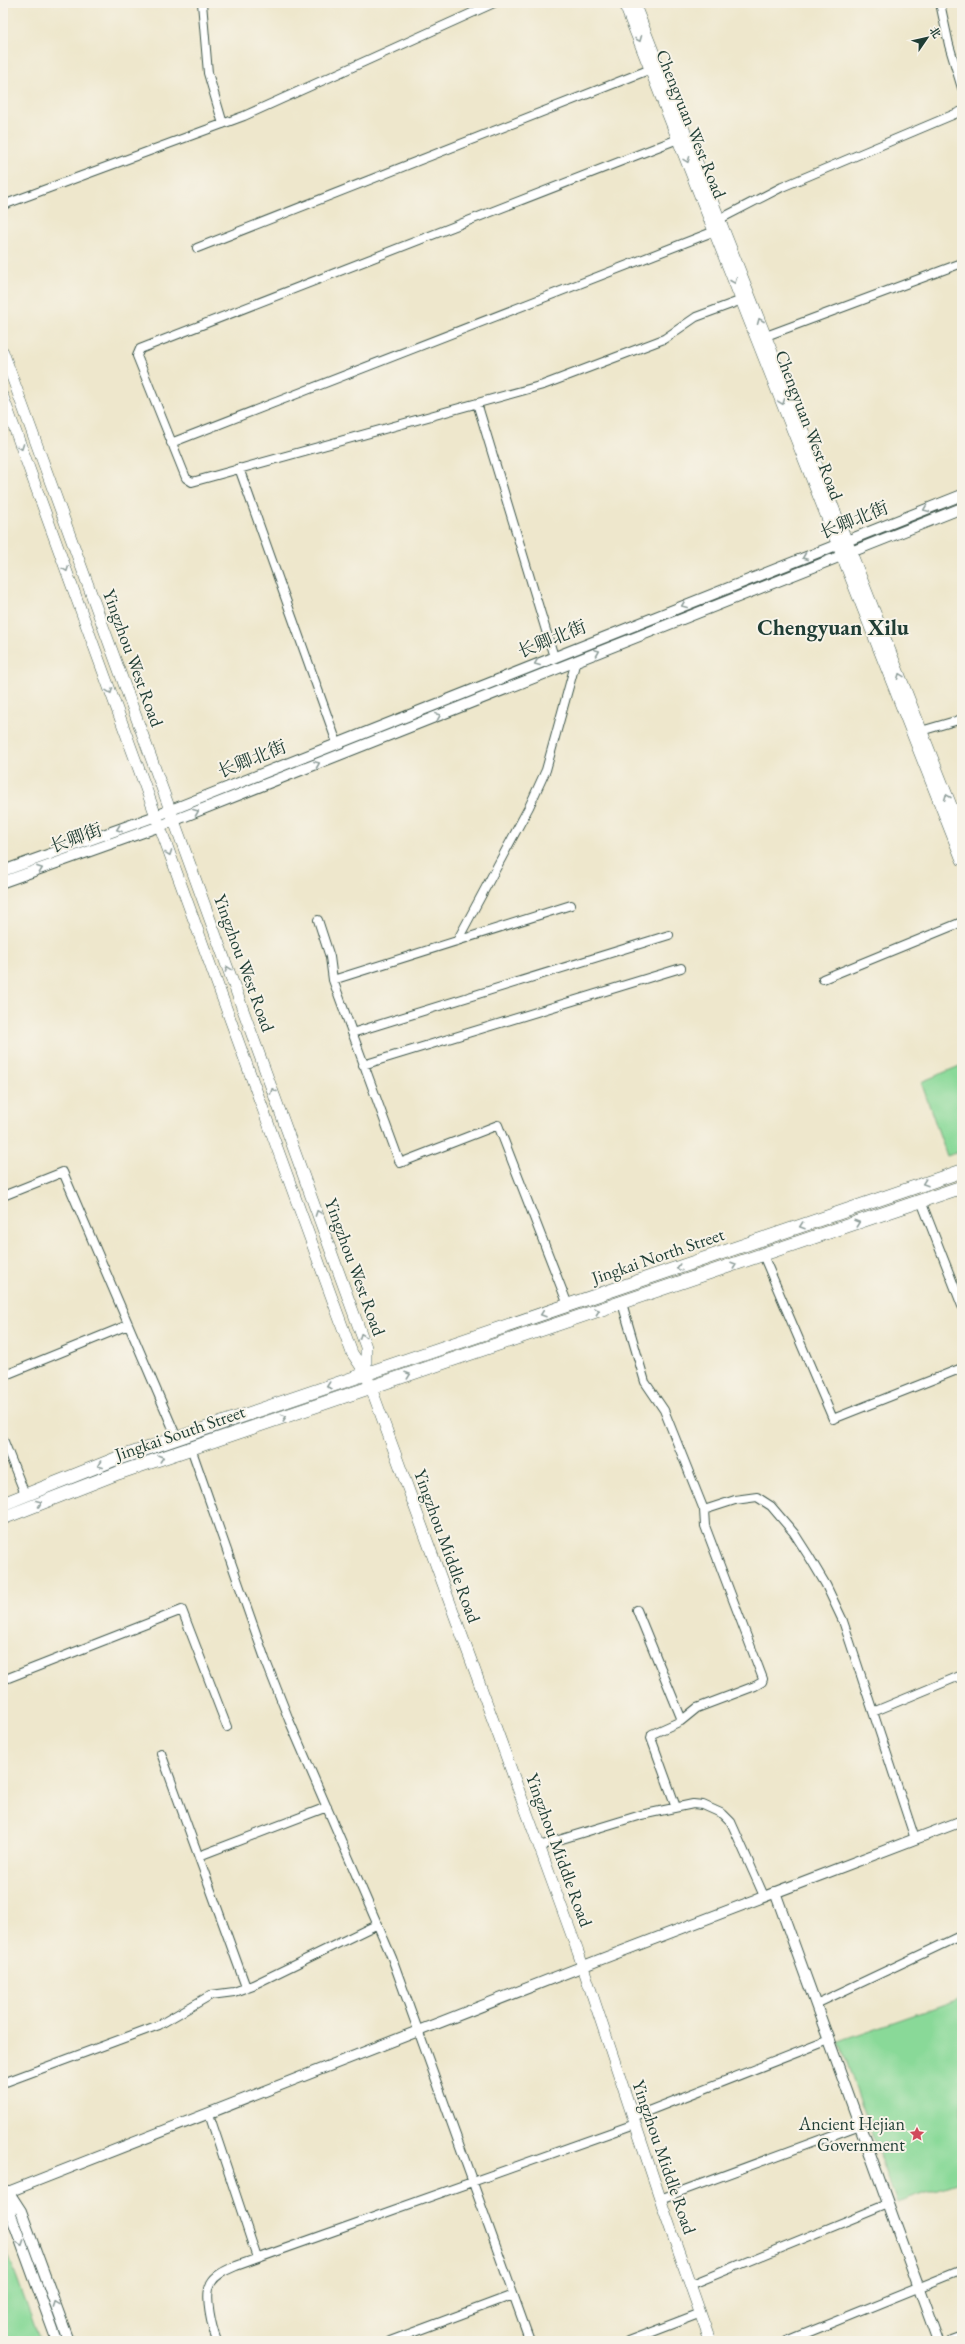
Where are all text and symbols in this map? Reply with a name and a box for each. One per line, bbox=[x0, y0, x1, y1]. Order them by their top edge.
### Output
north arrow bbox=[907, 18, 947, 58]
text: 北 bbox=[926, 24, 944, 41]
one-way arrow bbox=[634, 36, 642, 43]
street label: Chengyuan West Road bbox=[651, 46, 732, 202]
one-way arrow bbox=[682, 156, 690, 163]
one-way arrow bbox=[730, 277, 738, 284]
one-way arrow bbox=[757, 317, 765, 324]
street label: Chengyuan West Road bbox=[770, 347, 849, 504]
one-way arrow bbox=[777, 397, 785, 405]
one-way arrow bbox=[17, 444, 25, 451]
street label: 长卿北街 bbox=[816, 495, 891, 544]
one-way arrow bbox=[922, 505, 929, 513]
one-way arrow bbox=[801, 553, 808, 561]
one-way arrow bbox=[61, 566, 69, 573]
street label: Yingzhou West Road bbox=[98, 586, 169, 731]
one-way arrow bbox=[681, 601, 688, 609]
district label: Chengyuan Xilu bbox=[757, 613, 909, 642]
street label: 长卿北街 bbox=[514, 614, 589, 663]
one-way arrow bbox=[594, 649, 601, 657]
one-way arrow bbox=[534, 659, 541, 667]
one-way arrow bbox=[896, 673, 904, 680]
one-way arrow bbox=[106, 688, 114, 695]
one-way arrow bbox=[434, 712, 441, 720]
street label: 长卿北街 bbox=[214, 734, 289, 783]
one-way arrow bbox=[313, 760, 320, 768]
one-way arrow bbox=[944, 794, 952, 801]
one-way arrow bbox=[192, 808, 199, 816]
street label: 长卿街 bbox=[47, 817, 105, 858]
one-way arrow bbox=[116, 824, 123, 833]
one-way arrow bbox=[165, 849, 173, 856]
one-way arrow bbox=[36, 865, 43, 873]
street label: Yingzhou West Road bbox=[209, 891, 280, 1036]
one-way arrow bbox=[225, 966, 233, 973]
one-way arrow bbox=[269, 1088, 278, 1095]
one-way arrow bbox=[922, 1179, 929, 1187]
street label: Yingzhou West Road bbox=[320, 1195, 391, 1340]
one-way arrow bbox=[314, 1210, 322, 1217]
one-way arrow bbox=[853, 1219, 860, 1228]
one-way arrow bbox=[799, 1221, 806, 1229]
street label: Jingkai North Street bbox=[587, 1222, 727, 1290]
one-way arrow bbox=[730, 1261, 737, 1270]
one-way arrow bbox=[676, 1263, 683, 1271]
one-way arrow bbox=[594, 1307, 601, 1316]
one-way arrow bbox=[539, 1309, 546, 1317]
one-way arrow bbox=[358, 1332, 367, 1339]
one-way arrow bbox=[404, 1371, 411, 1380]
one-way arrow bbox=[325, 1382, 332, 1390]
street label: Jingkai South Street bbox=[110, 1399, 248, 1466]
one-way arrow bbox=[280, 1413, 287, 1421]
one-way arrow bbox=[157, 1454, 164, 1463]
one-way arrow bbox=[97, 1461, 104, 1469]
street label: Yingzhou Middle Road bbox=[409, 1466, 486, 1627]
one-way arrow bbox=[35, 1500, 42, 1508]
street label: Yingzhou Middle Road bbox=[521, 1770, 598, 1931]
street label: Yingzhou Middle Road bbox=[627, 2077, 702, 2238]
place label: Ancient Hejian Government bbox=[798, 2112, 905, 2156]
place icon: Ancient Hejian Government bbox=[908, 2125, 926, 2143]
one-way arrow bbox=[16, 2239, 24, 2246]
one-way arrow bbox=[52, 2301, 60, 2308]

